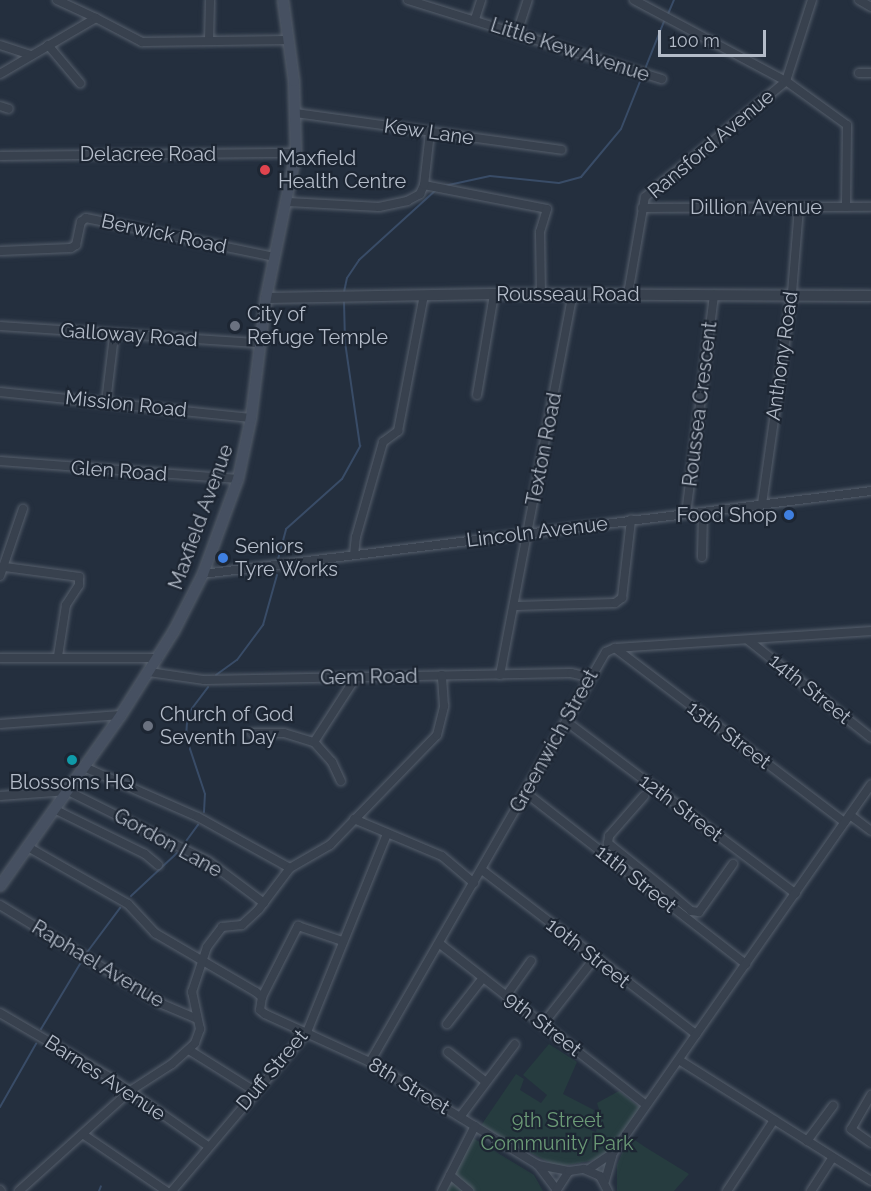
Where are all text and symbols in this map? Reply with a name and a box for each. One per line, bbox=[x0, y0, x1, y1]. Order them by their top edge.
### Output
street label: Little Kew Avenue bbox=[487, 13, 653, 87]
scale bar bbox=[661, 18, 769, 56]
text: 100 m bbox=[669, 30, 720, 51]
street label: Ransford Avenue bbox=[643, 84, 779, 204]
street label: Kew Lane bbox=[382, 114, 476, 150]
street label: Delacree Road bbox=[80, 142, 216, 166]
place label: Maxfield Health Centre bbox=[278, 146, 406, 193]
marker: Maxfield Health Centre bbox=[256, 161, 274, 179]
street label: Dillion Avenue bbox=[690, 195, 822, 219]
street label: Berwick Road bbox=[99, 209, 229, 259]
street label: Rousseau Road bbox=[496, 282, 640, 306]
street label: Anthony Road bbox=[761, 290, 803, 422]
place label: City of Refuge Temple bbox=[247, 302, 389, 349]
street label: Galloway Road bbox=[59, 318, 199, 352]
marker: City of Refuge Temple bbox=[228, 319, 242, 333]
street label: Roussea Crescent bbox=[678, 320, 722, 488]
street label: Mission Road bbox=[64, 386, 188, 422]
street label: Texton Road bbox=[521, 390, 567, 508]
street label: Maxfield Avenue bbox=[163, 441, 239, 593]
street label: Glen Road bbox=[70, 456, 168, 486]
place label: Food Shop bbox=[676, 503, 777, 527]
marker: Food Shop bbox=[782, 508, 796, 522]
street label: Lincoln Avenue bbox=[465, 511, 609, 553]
place label: Seniors Tyre Works bbox=[235, 534, 339, 581]
marker: Seniors Tyre Works bbox=[216, 551, 230, 565]
street label: 14th Street bbox=[764, 649, 856, 729]
street label: Gem Road bbox=[320, 664, 418, 690]
street label: Greenwich Street bbox=[505, 665, 603, 817]
street label: 13th Street bbox=[683, 696, 775, 774]
place label: Church of God Seventh Day bbox=[160, 702, 294, 749]
marker: Church of God Seventh Day bbox=[141, 719, 155, 733]
marker: Blossoms HQ bbox=[65, 753, 79, 767]
street label: 12th Street bbox=[635, 769, 727, 847]
place label: Blossoms HQ bbox=[10, 770, 134, 794]
street label: Gordon Lane bbox=[110, 803, 226, 883]
street label: 11th Street bbox=[591, 840, 681, 918]
street label: 10th Street bbox=[541, 913, 635, 993]
street label: Raphael Avenue bbox=[27, 915, 169, 1013]
street label: 9th Street bbox=[500, 987, 586, 1061]
street label: Duff Street bbox=[231, 1025, 313, 1115]
street label: Barnes Avenue bbox=[40, 1030, 170, 1126]
street label: 8th Street bbox=[364, 1052, 454, 1120]
park label: 9th Street Community Park bbox=[480, 1108, 634, 1155]

